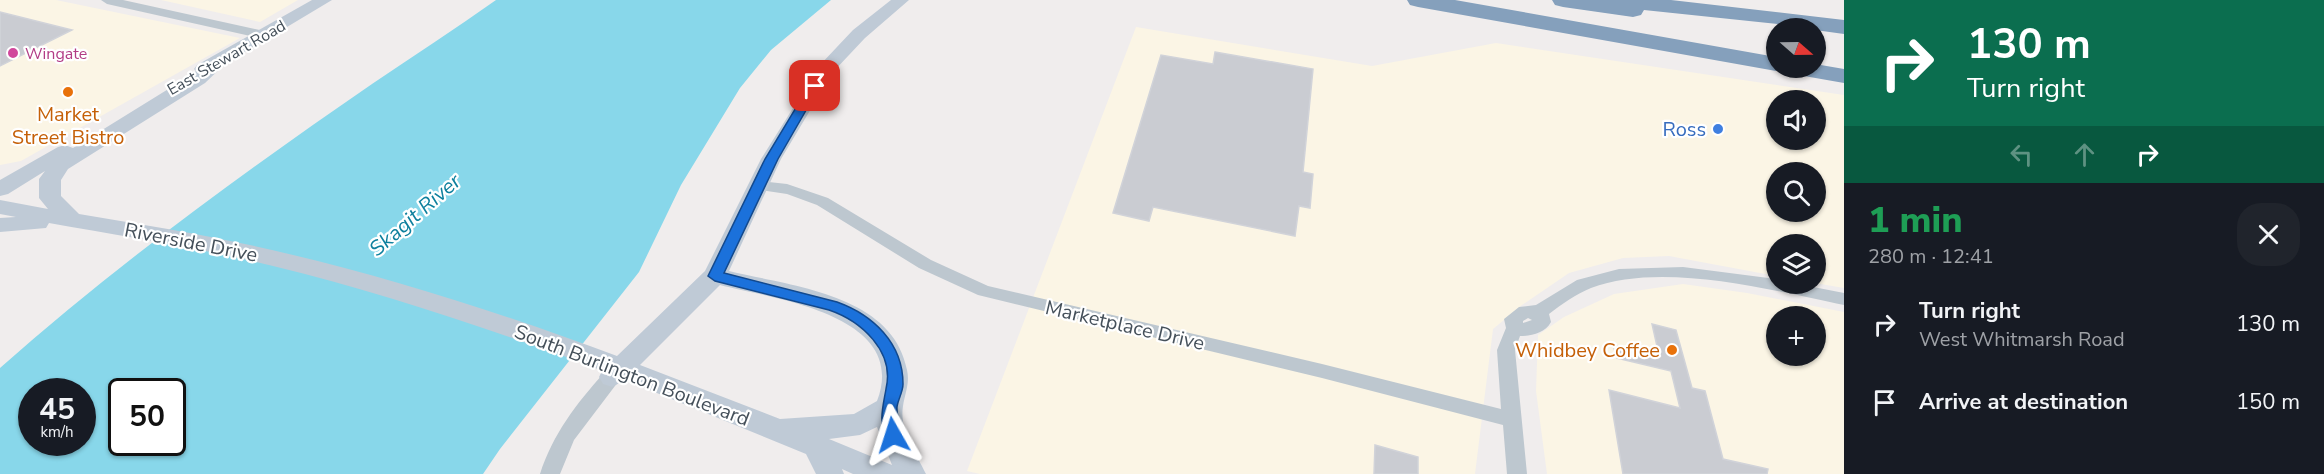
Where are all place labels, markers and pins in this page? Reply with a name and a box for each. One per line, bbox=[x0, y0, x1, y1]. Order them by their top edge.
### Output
place label: Wingate bbox=[25, 43, 87, 65]
marker: Wingate bbox=[6, 46, 20, 60]
pin bbox=[789, 60, 840, 111]
marker: Market Street Bistro bbox=[61, 85, 75, 99]
place label: Market Street Bistro bbox=[12, 101, 124, 151]
place label: Ross bbox=[1662, 116, 1706, 143]
marker: Ross bbox=[1711, 122, 1725, 136]
place label: Whidbey Coffee bbox=[1515, 337, 1660, 364]
marker: Whidbey Coffee bbox=[1665, 343, 1679, 357]

